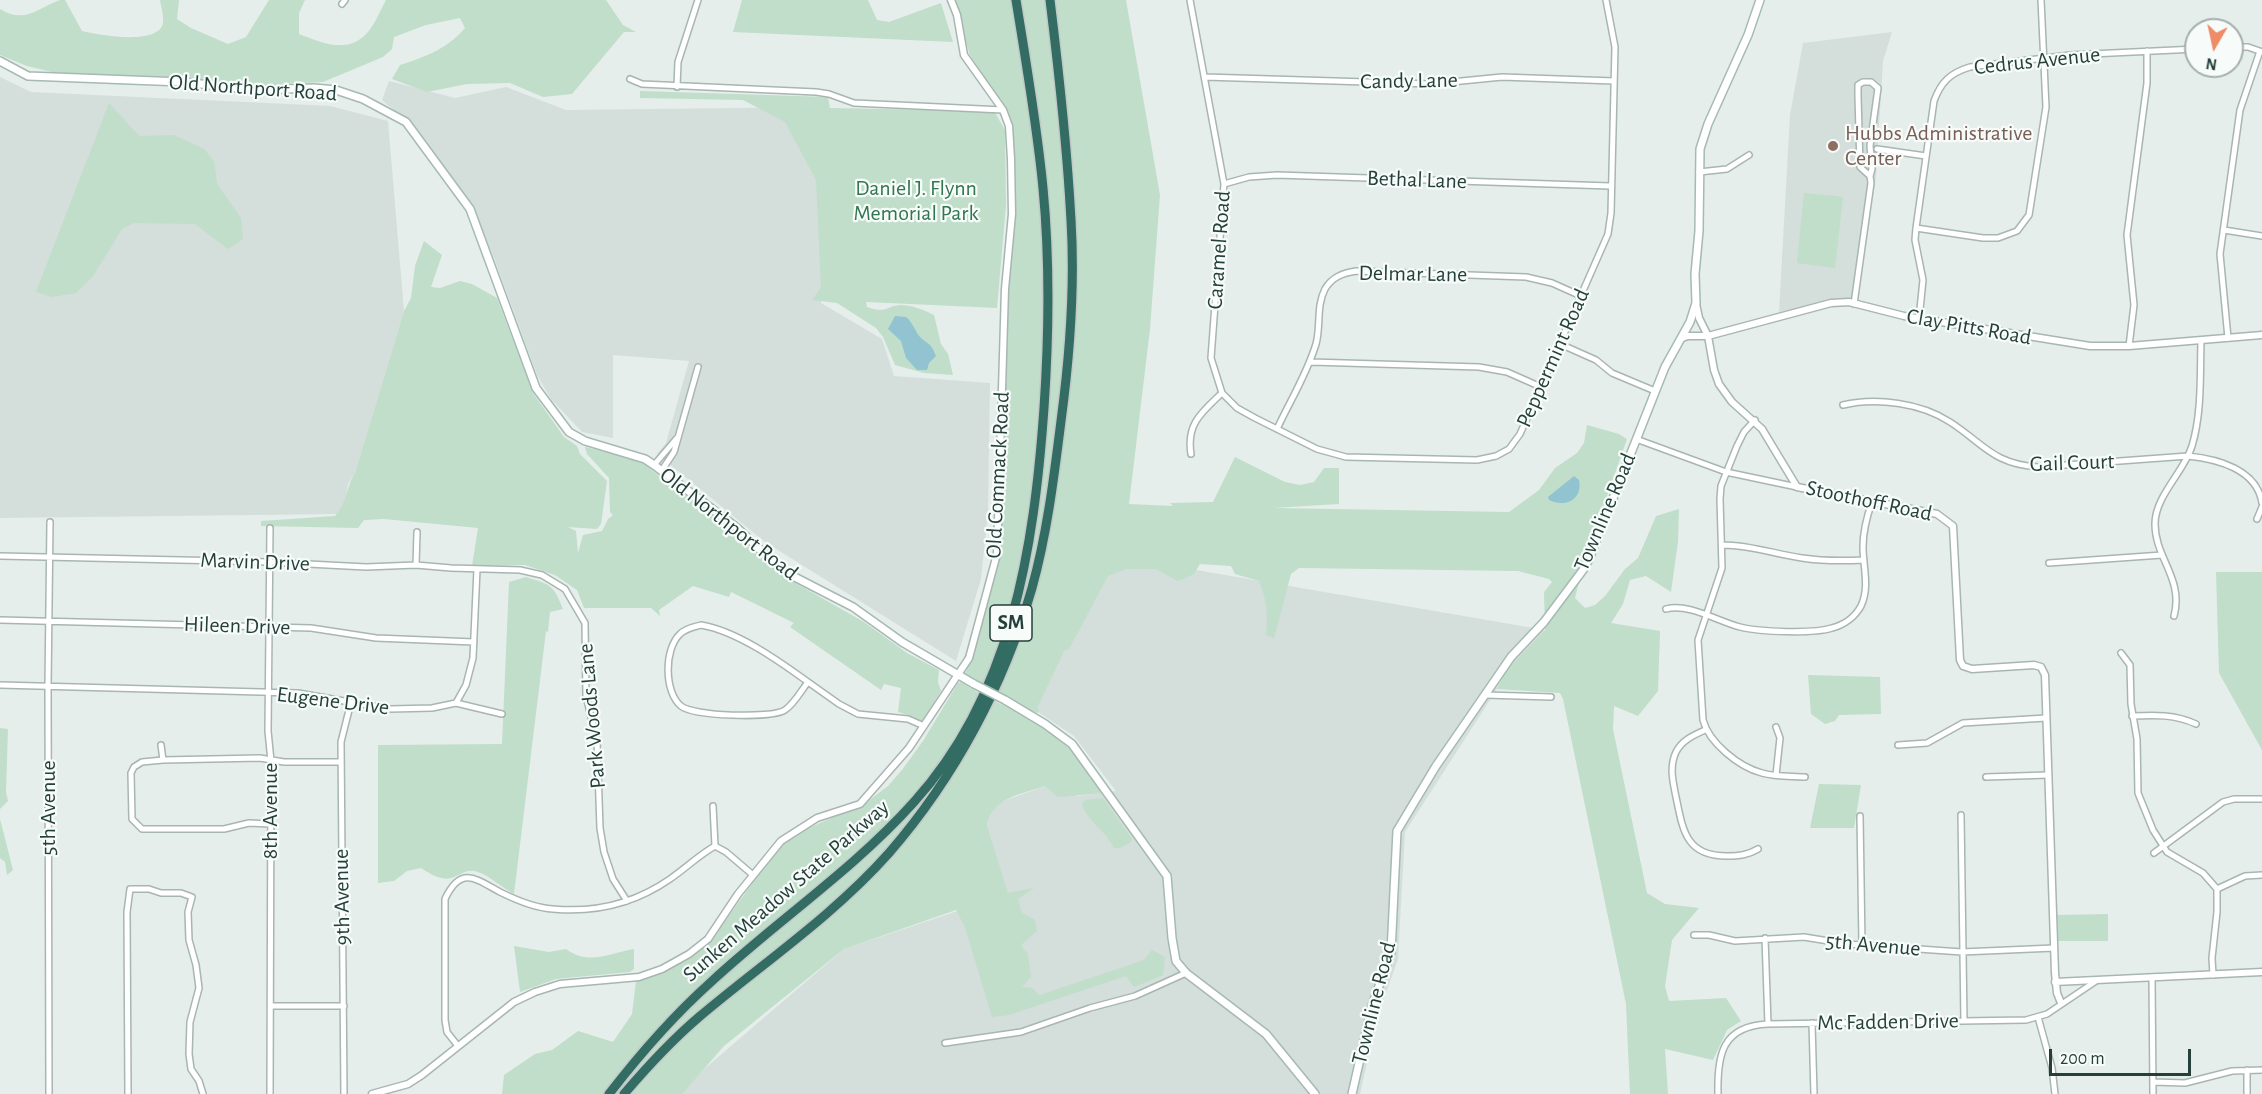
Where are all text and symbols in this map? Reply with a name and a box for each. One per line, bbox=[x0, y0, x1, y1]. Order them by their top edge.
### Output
north arrow bbox=[2184, 18, 2244, 78]
street label: Cedrus Avenue bbox=[1973, 41, 2101, 81]
text: N bbox=[2205, 55, 2218, 73]
street label: Candy Lane bbox=[1360, 67, 1458, 95]
street label: Old Northport Road bbox=[168, 69, 338, 107]
place label: Hubbs Administrative Center bbox=[1845, 120, 2032, 172]
marker: Hubbs Administrative Center bbox=[1826, 139, 1840, 153]
street label: Bethal Lane bbox=[1367, 165, 1467, 195]
park label: Daniel J. Flynn Memorial Park bbox=[854, 175, 978, 226]
street label: Caramel Road bbox=[1202, 190, 1236, 310]
street label: Delmar Lane bbox=[1358, 260, 1468, 288]
street label: Peppermint Road bbox=[1511, 285, 1595, 431]
street label: Clay Pitts Road bbox=[1905, 303, 2033, 351]
street label: Old Commack Road bbox=[980, 391, 1016, 559]
street label: Gail Court bbox=[2029, 448, 2115, 478]
street label: Townline Road bbox=[1568, 449, 1642, 575]
street label: Old Northport Road bbox=[655, 462, 803, 586]
street label: Stoothoff Road bbox=[1804, 475, 1934, 527]
street label: Marvin Drive bbox=[200, 547, 310, 577]
road number: SM bbox=[990, 605, 1032, 641]
street label: Hileen Drive bbox=[183, 611, 291, 641]
street label: Park Woods Lane bbox=[573, 642, 611, 790]
street label: Eugene Drive bbox=[275, 681, 391, 721]
street label: 5th Avenue bbox=[35, 760, 61, 856]
street label: 8th Avenue bbox=[257, 763, 283, 859]
street label: Sunken Meadow State Parkway bbox=[677, 794, 895, 988]
street label: 9th Avenue bbox=[328, 848, 356, 946]
street label: 5th Avenue bbox=[1824, 928, 1922, 962]
street label: Townline Road bbox=[1346, 939, 1402, 1067]
street label: Mc Fadden Drive bbox=[1817, 1008, 1959, 1036]
scale bar bbox=[2052, 1037, 2194, 1075]
text: 200 m bbox=[2060, 1050, 2105, 1068]

